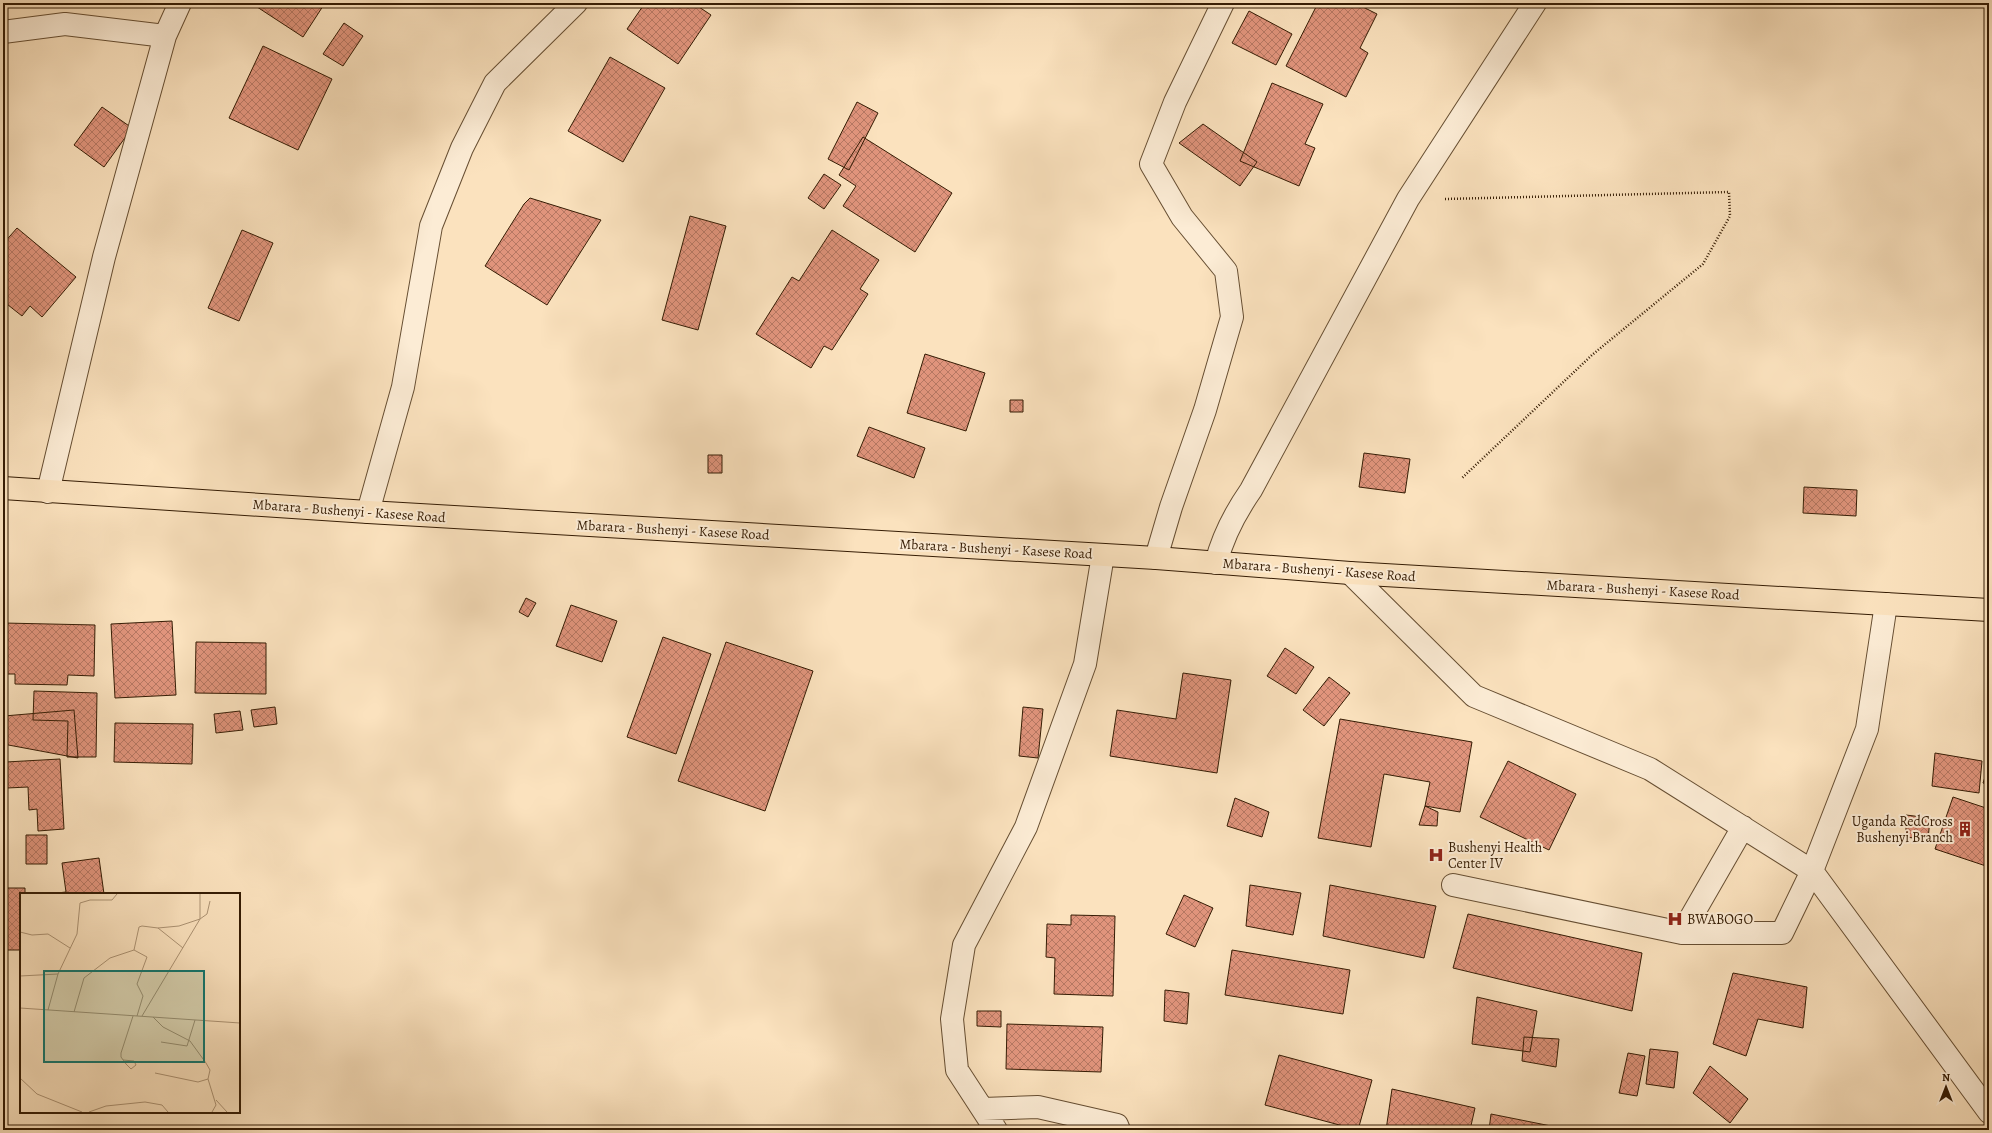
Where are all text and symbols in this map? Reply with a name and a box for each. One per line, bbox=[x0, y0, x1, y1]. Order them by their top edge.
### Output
street label: Mbarara - Bushenyi - Kasese Road bbox=[252, 495, 447, 527]
street label: Mbarara - Bushenyi - Kasese Road bbox=[576, 515, 771, 545]
street label: Mbarara - Bushenyi - Kasese Road bbox=[899, 534, 1094, 564]
street label: Mbarara - Bushenyi - Kasese Road bbox=[1222, 554, 1417, 586]
street label: Mbarara - Bushenyi - Kasese Road bbox=[1546, 575, 1741, 605]
place label: Uganda RedCross Bushenyi Branch bbox=[1852, 812, 1954, 847]
building icon: Uganda RedCross Bushenyi Branch bbox=[1956, 820, 1974, 838]
place label: Bushenyi Health Center IV bbox=[1448, 838, 1543, 873]
hospital icon: Bushenyi Health Center IV bbox=[1427, 846, 1445, 864]
inset map bbox=[20, 893, 240, 1113]
hospital icon: BWABOGO bbox=[1666, 910, 1684, 928]
place label: BWABOGO bbox=[1687, 910, 1753, 929]
north arrow bbox=[1926, 1067, 1966, 1107]
text: N bbox=[1942, 1070, 1950, 1085]

